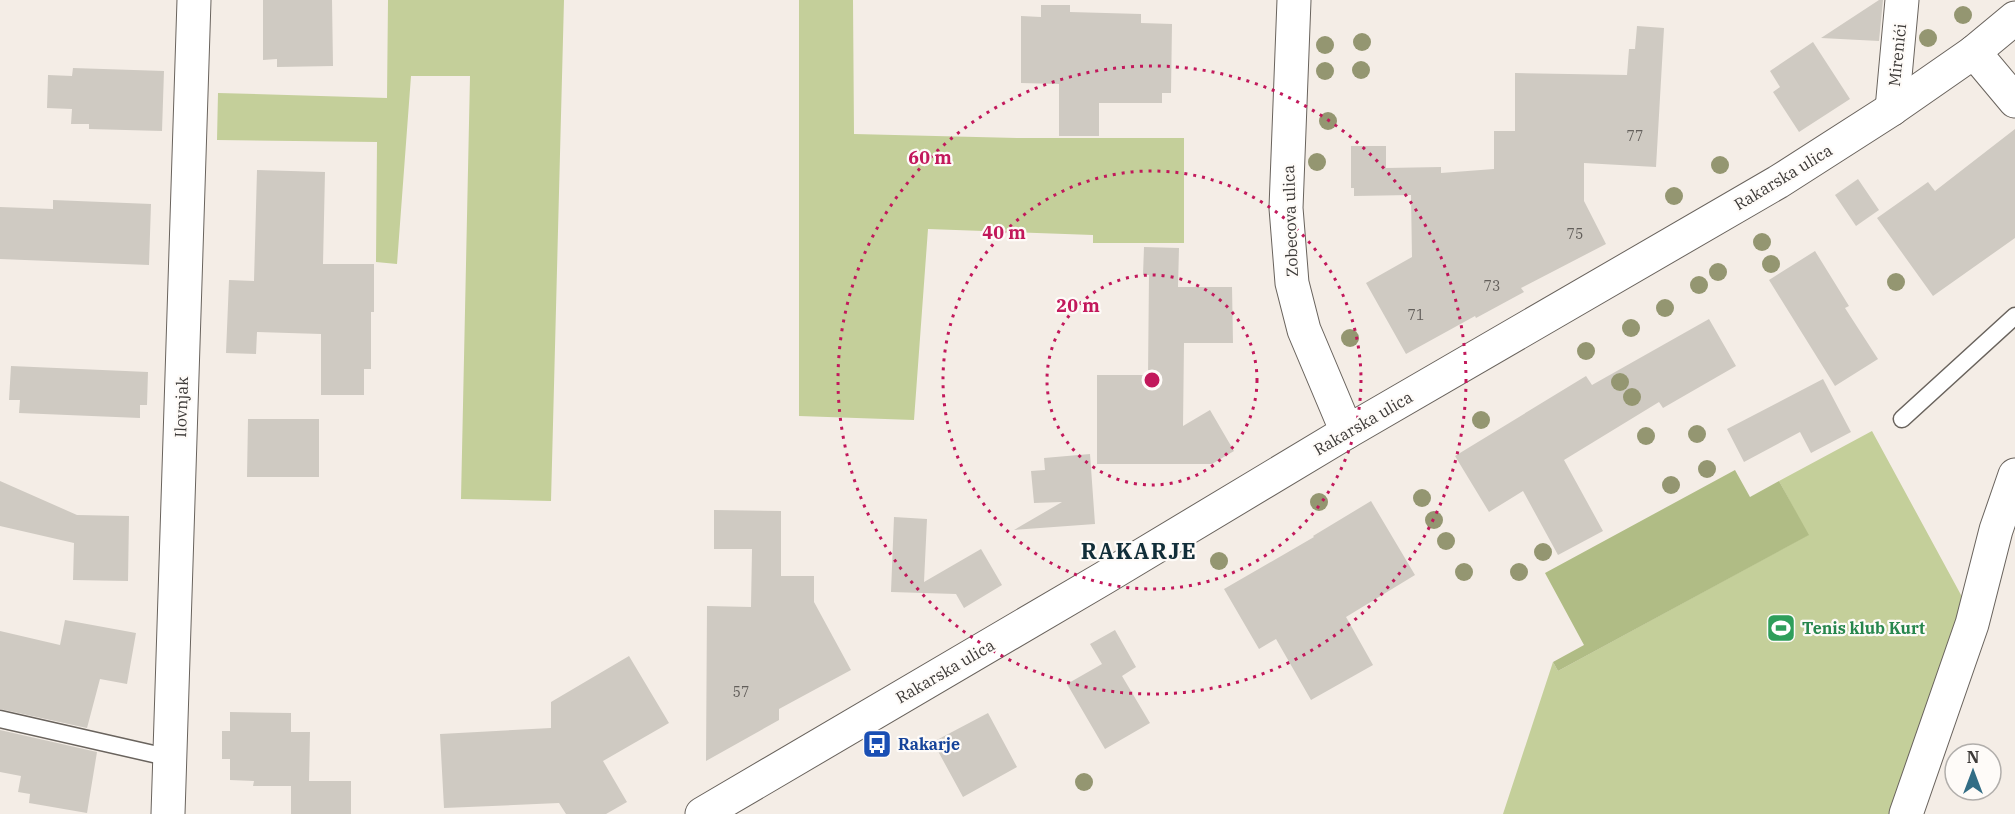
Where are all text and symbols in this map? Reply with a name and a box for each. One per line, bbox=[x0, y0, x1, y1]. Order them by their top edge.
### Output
street label: Mirenići bbox=[1884, 23, 1910, 87]
house number: 77 bbox=[1627, 127, 1643, 145]
street label: Rakarska ulica bbox=[1730, 140, 1836, 214]
text: 60 m bbox=[908, 146, 952, 169]
street label: Zobecova ulica bbox=[1278, 164, 1302, 277]
text: 40 m bbox=[982, 221, 1026, 244]
house number: 75 bbox=[1567, 225, 1583, 243]
house number: 73 bbox=[1484, 277, 1500, 295]
text: 20 m bbox=[1056, 294, 1100, 317]
house number: 71 bbox=[1408, 306, 1424, 324]
centre of rings bbox=[1142, 370, 1162, 390]
street label: Ilovnjak bbox=[170, 376, 192, 438]
street label: Rakarska ulica bbox=[1310, 386, 1416, 459]
district label: RAKARJE bbox=[1081, 536, 1197, 565]
sports icon: Tenis klub Kurt bbox=[1765, 612, 1797, 644]
place label: Tenis klub Kurt bbox=[1802, 618, 1925, 638]
street label: Rakarska ulica bbox=[892, 634, 998, 707]
house number: 57 bbox=[733, 683, 749, 701]
bus stop icon: Rakarje bbox=[861, 728, 893, 760]
place label: Rakarje bbox=[898, 734, 960, 754]
north arrow bbox=[1943, 742, 2003, 802]
text: N bbox=[1967, 747, 1979, 767]

